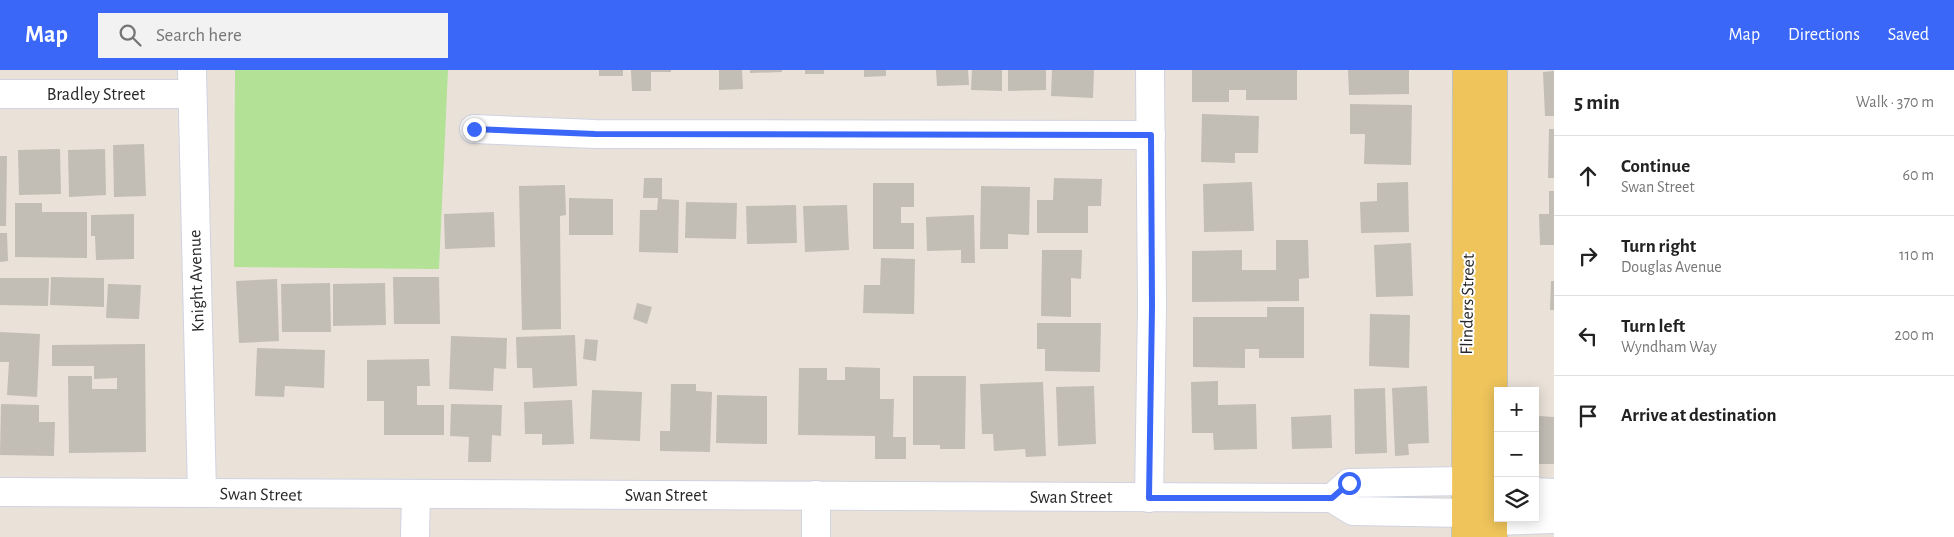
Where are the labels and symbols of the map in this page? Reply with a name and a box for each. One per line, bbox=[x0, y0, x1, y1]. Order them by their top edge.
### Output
street label: Bradley Street bbox=[47, 86, 146, 104]
route end bbox=[463, 118, 486, 141]
street label: Knight Avenue bbox=[186, 229, 208, 333]
street label: Flinders Street bbox=[1458, 253, 1478, 355]
route start bbox=[1338, 472, 1361, 495]
street label: Swan Street bbox=[219, 485, 303, 505]
street label: Swan Street bbox=[625, 487, 708, 505]
street label: Swan Street bbox=[1030, 489, 1113, 507]

